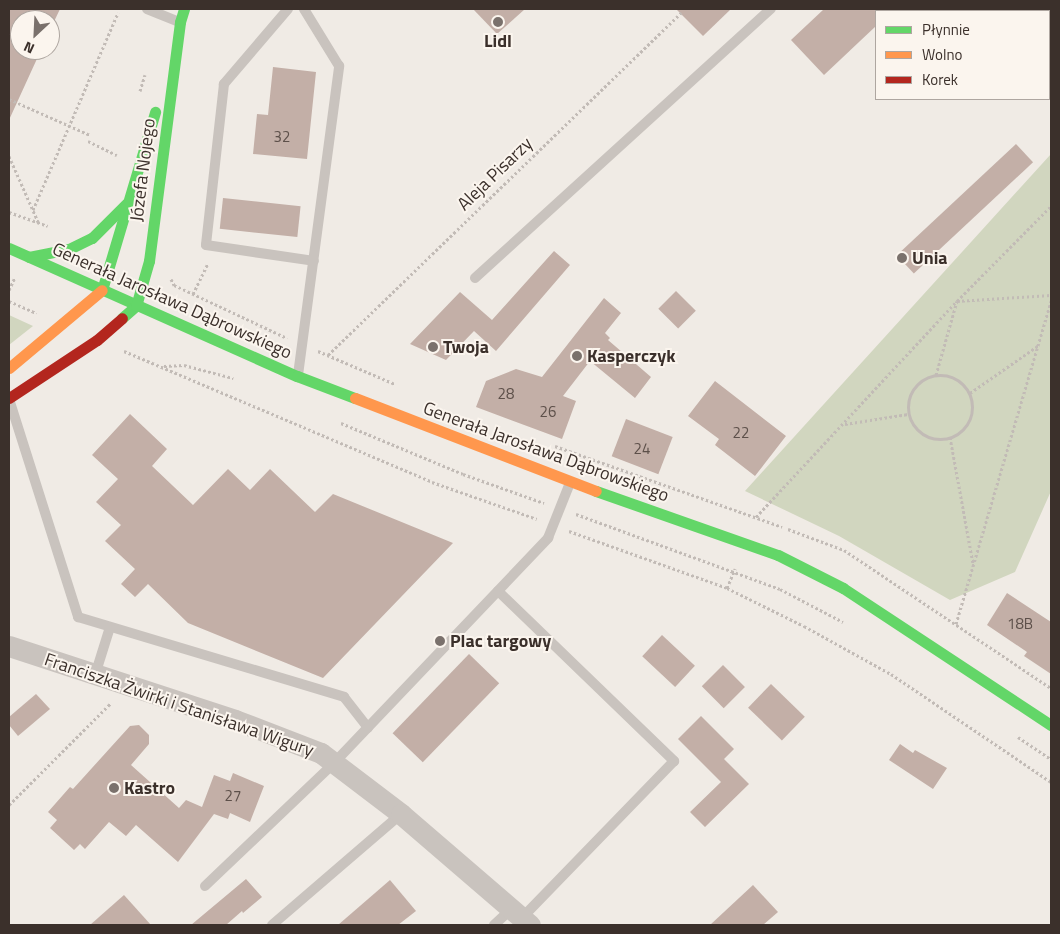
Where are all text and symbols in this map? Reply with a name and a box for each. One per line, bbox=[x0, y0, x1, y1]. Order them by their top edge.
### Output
north arrow bbox=[10, 10, 60, 60]
legend bbox=[875, 10, 1050, 100]
marker: Lidl bbox=[492, 16, 504, 28]
text: Płynnie bbox=[922, 18, 970, 41]
place label: Lidl bbox=[484, 30, 512, 52]
text: N bbox=[20, 37, 38, 60]
text: Wolno bbox=[922, 43, 962, 66]
text: Korek bbox=[922, 68, 958, 91]
street label: Józefa Nojego bbox=[126, 117, 160, 223]
house number: 32 bbox=[274, 128, 290, 146]
street label: Aleja Pisarzy bbox=[453, 133, 537, 215]
street label: Generała Jarosława Dąbrowskiego bbox=[49, 238, 295, 364]
place label: Unia bbox=[912, 247, 947, 269]
marker: Unia bbox=[896, 252, 908, 264]
place label: Twoja bbox=[443, 336, 489, 358]
marker: Twoja bbox=[427, 341, 439, 353]
place label: Kasperczyk bbox=[587, 345, 675, 367]
marker: Kasperczyk bbox=[571, 350, 583, 362]
house number: 28 bbox=[498, 385, 514, 403]
street label: Generała Jarosława Dąbrowskiego bbox=[420, 397, 672, 507]
house number: 26 bbox=[540, 403, 556, 421]
house number: 22 bbox=[733, 424, 749, 442]
house number: 24 bbox=[634, 440, 650, 458]
house number: 18B bbox=[1007, 615, 1033, 633]
place label: Plac targowy bbox=[450, 630, 551, 652]
marker: Plac targowy bbox=[434, 635, 446, 647]
street label: Franciszka Żwirki i Stanisława Wigury bbox=[42, 649, 316, 761]
place label: Kastro bbox=[124, 777, 175, 799]
marker: Kastro bbox=[108, 782, 120, 794]
house number: 27 bbox=[225, 787, 241, 805]

